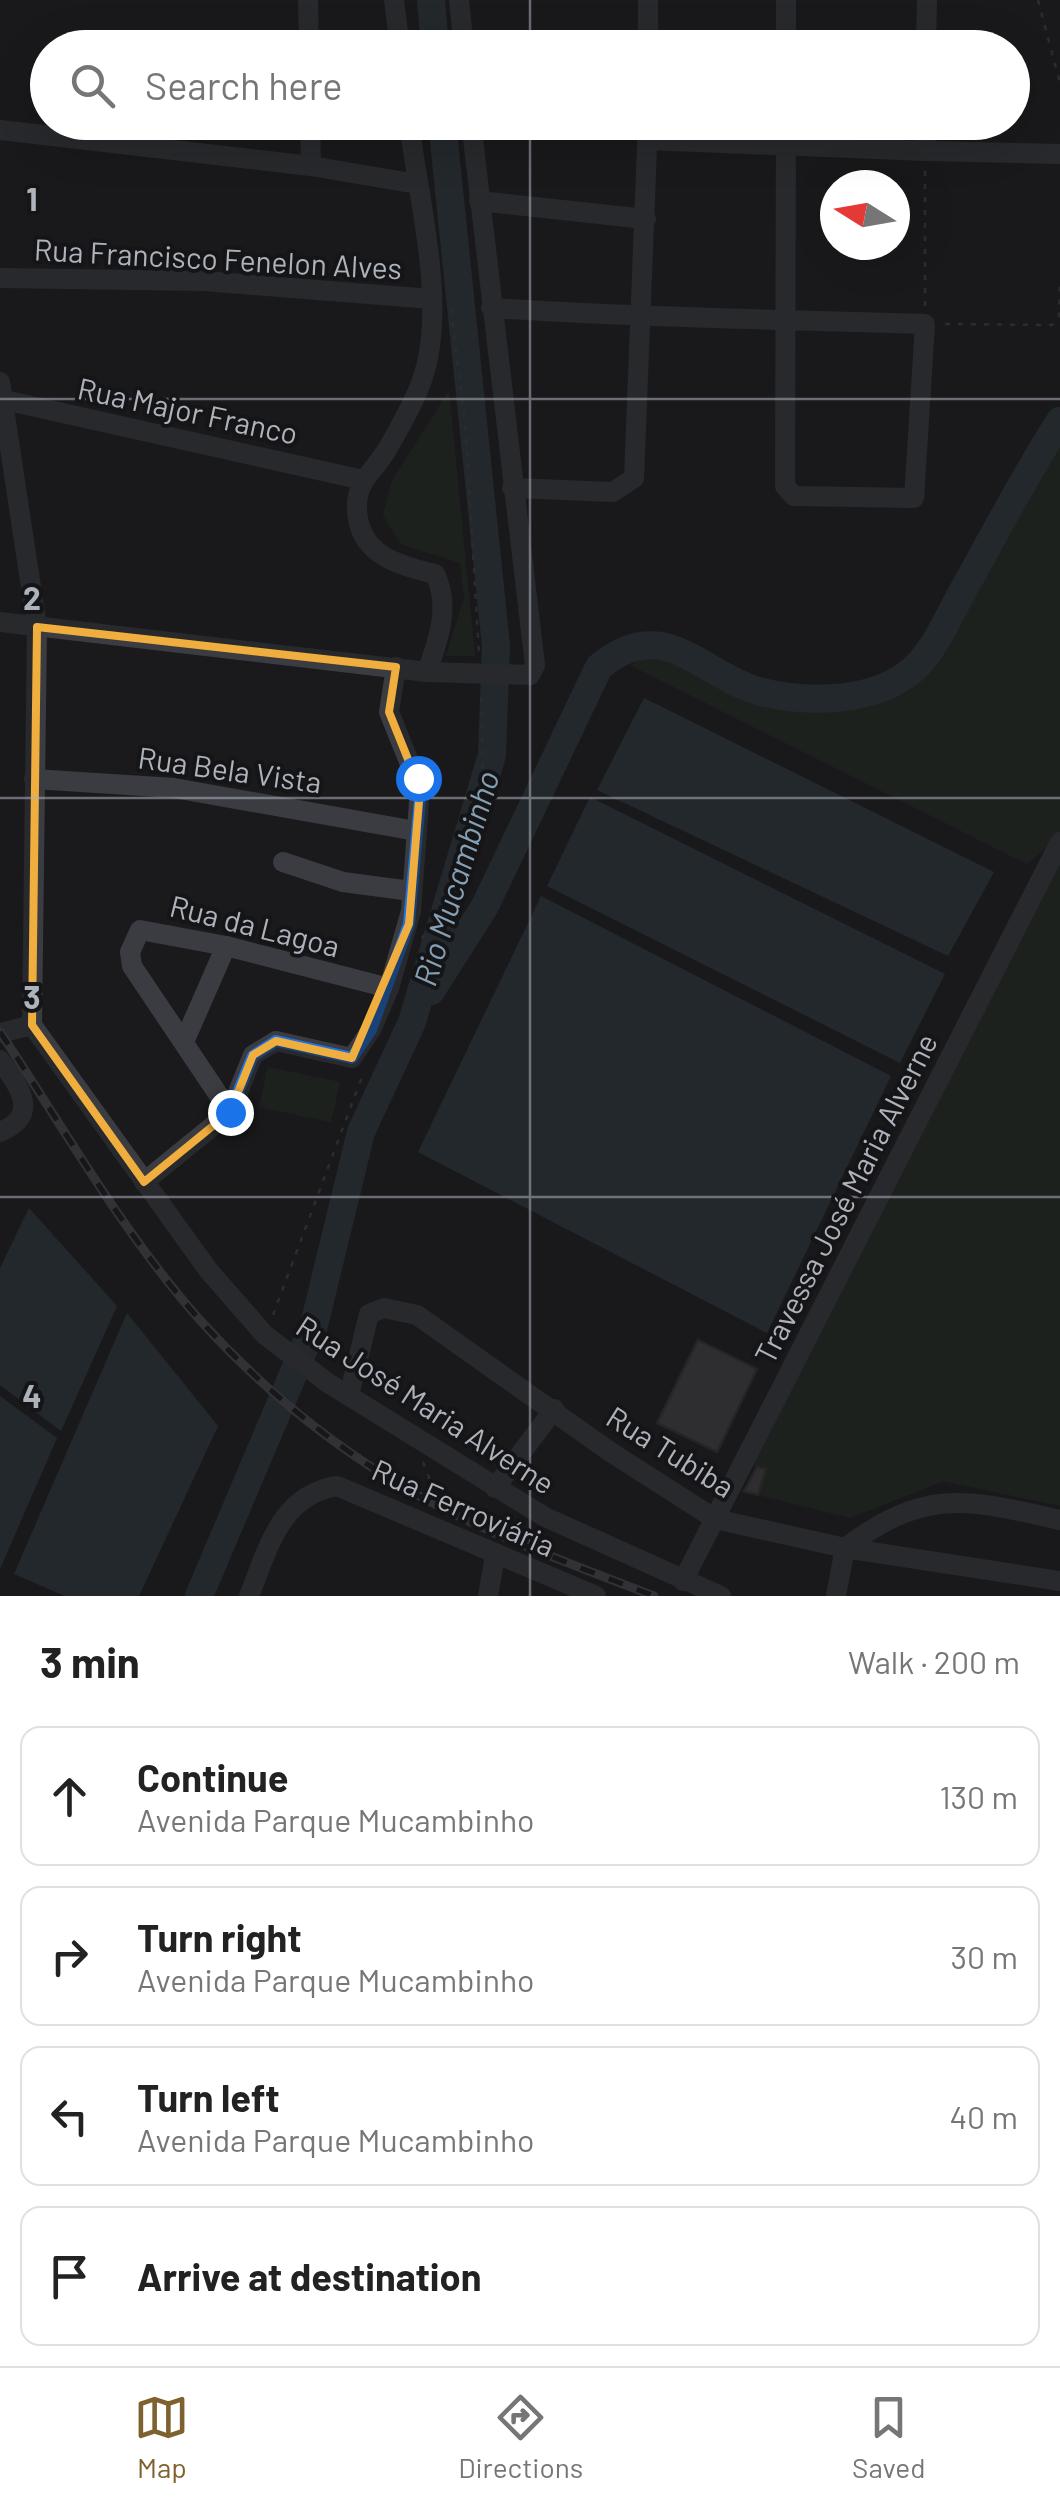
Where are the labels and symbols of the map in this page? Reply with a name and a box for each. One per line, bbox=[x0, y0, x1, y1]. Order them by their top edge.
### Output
north arrow bbox=[820, 170, 910, 260]
text: 1 bbox=[26, 179, 38, 217]
street label: Rua Francisco Fenelon Alves bbox=[33, 230, 403, 286]
street label: Rua Major Franco bbox=[75, 369, 301, 451]
text: 2 bbox=[23, 578, 41, 616]
street label: Rua Bela Vista bbox=[136, 738, 324, 800]
route start bbox=[396, 756, 442, 802]
water label: Rio Mucambinho bbox=[404, 766, 506, 990]
street label: Rua da Lagoa bbox=[166, 887, 344, 963]
text: 3 bbox=[23, 977, 41, 1015]
street label: Travessa José Maria Alverne bbox=[746, 1027, 944, 1369]
route end bbox=[208, 1090, 254, 1136]
street label: Rua José Maria Alverne bbox=[290, 1307, 562, 1501]
text: 4 bbox=[22, 1376, 42, 1414]
street label: Rua Tubiba bbox=[601, 1398, 741, 1504]
street label: Rua Ferroviária bbox=[367, 1451, 561, 1563]

